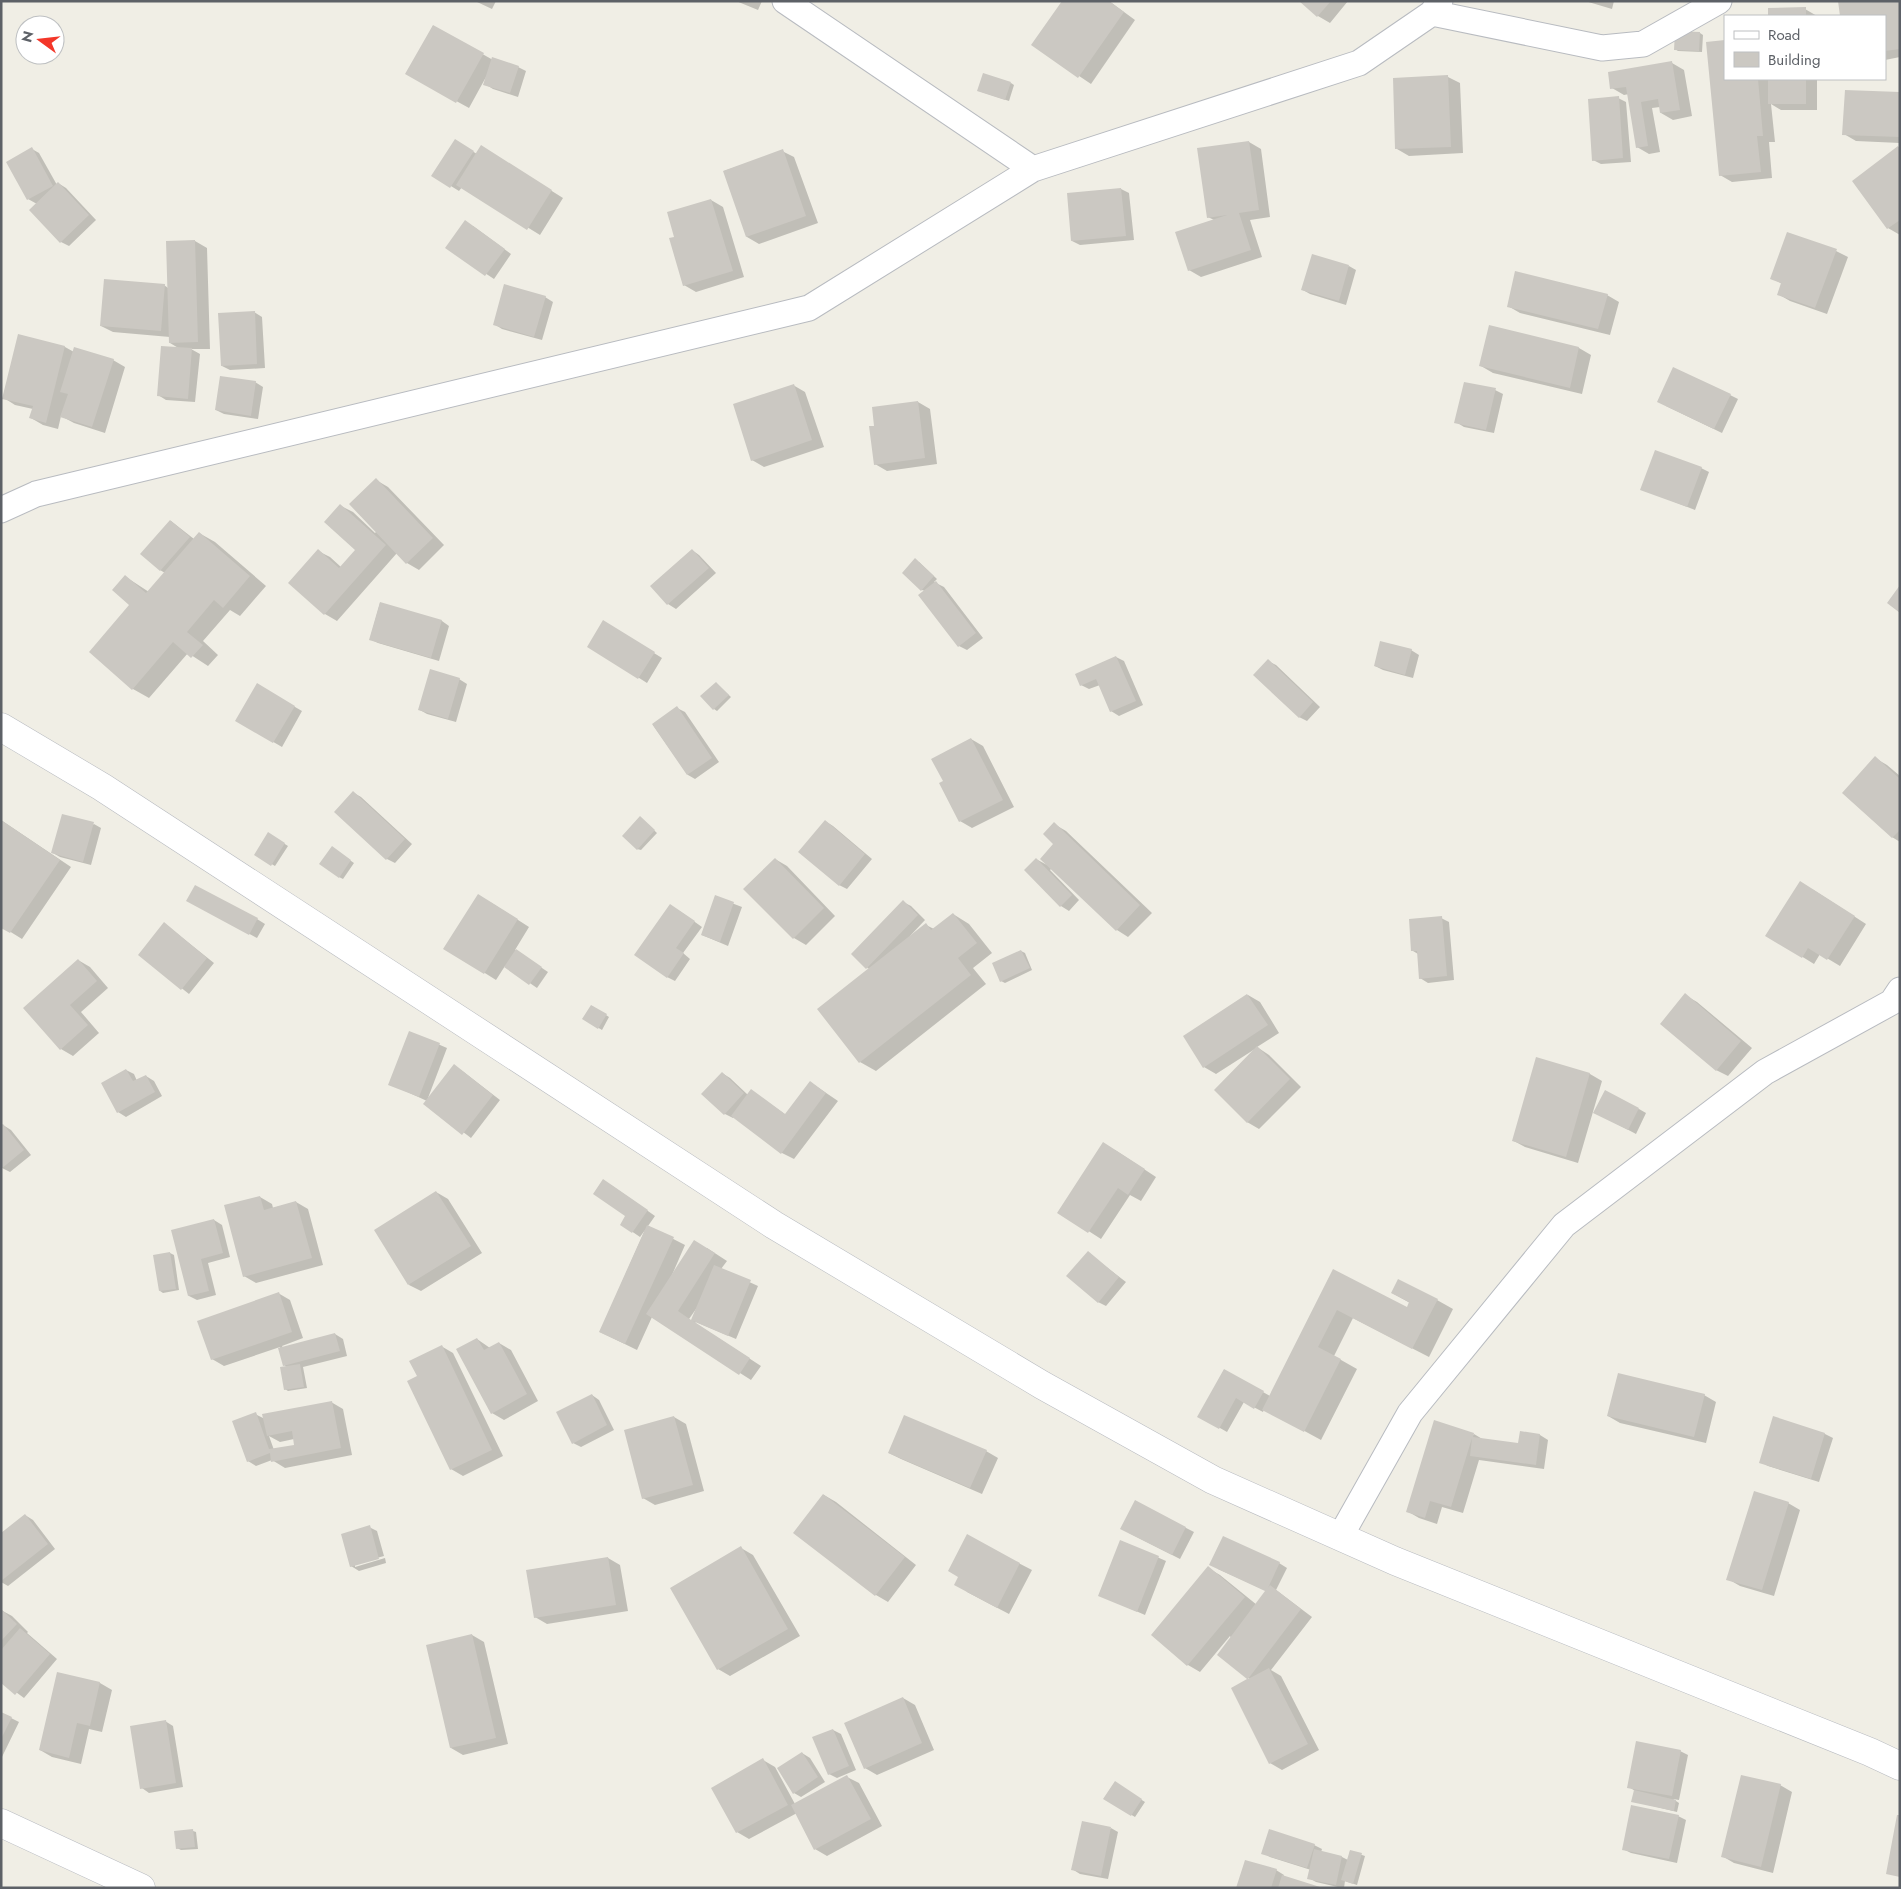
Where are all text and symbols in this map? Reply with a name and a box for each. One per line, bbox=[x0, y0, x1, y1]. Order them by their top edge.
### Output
north arrow bbox=[15, 15, 65, 65]
legend bbox=[1724, 15, 1886, 80]
text: Road bbox=[1768, 24, 1800, 46]
text: N bbox=[16, 29, 39, 45]
text: Building bbox=[1768, 49, 1820, 71]

